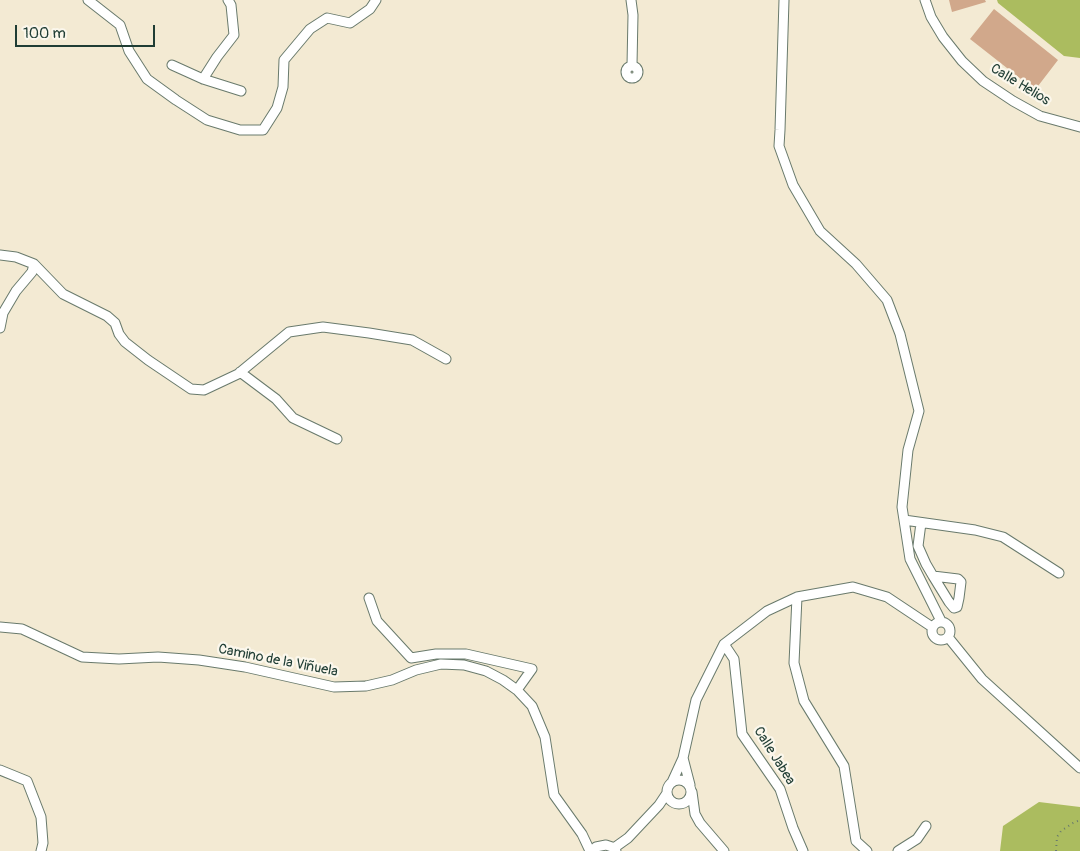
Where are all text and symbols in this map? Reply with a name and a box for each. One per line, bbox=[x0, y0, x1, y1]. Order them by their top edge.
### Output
scale bar bbox=[18, 15, 158, 47]
text: 100 m bbox=[23, 24, 66, 43]
street label: Calle Helios bbox=[987, 61, 1053, 109]
street label: Camino de la Viñuela bbox=[217, 641, 339, 681]
street label: Calle Jabea bbox=[750, 724, 798, 788]

